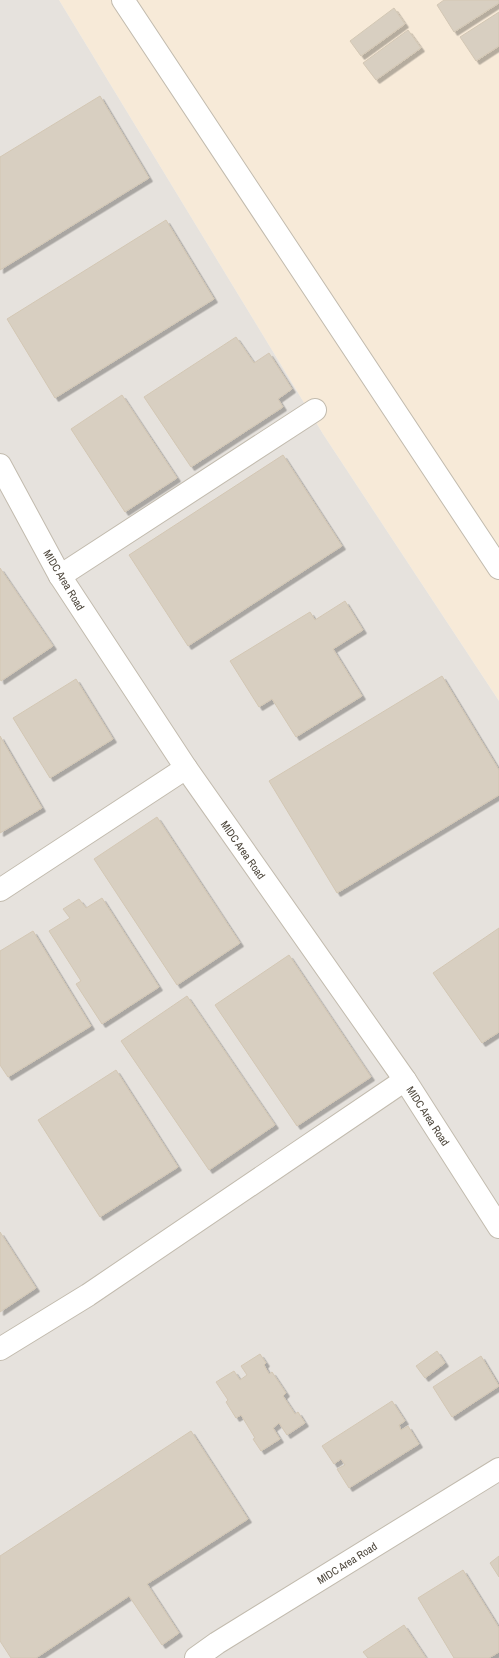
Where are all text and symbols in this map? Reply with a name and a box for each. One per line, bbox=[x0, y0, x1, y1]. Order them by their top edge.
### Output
street label: MIDC Area Road bbox=[40, 547, 88, 613]
street label: MIDC Area Road bbox=[218, 818, 268, 882]
street label: MIDC Area Road bbox=[404, 1084, 452, 1148]
street label: MIDC Area Road bbox=[314, 1539, 380, 1587]

